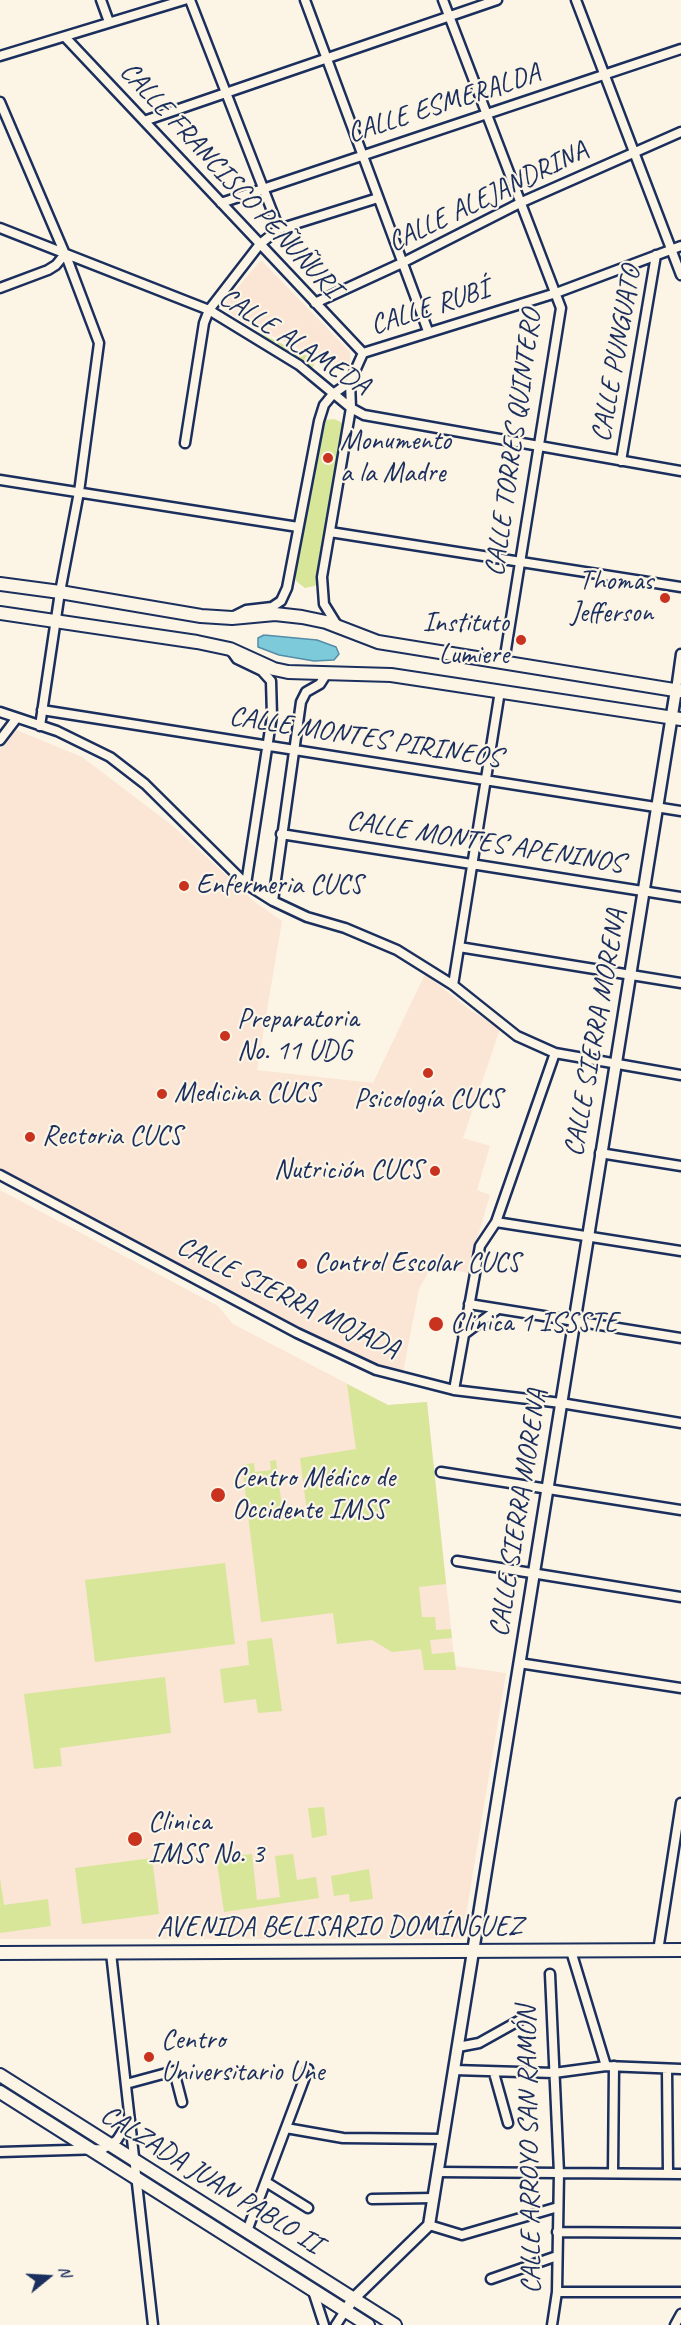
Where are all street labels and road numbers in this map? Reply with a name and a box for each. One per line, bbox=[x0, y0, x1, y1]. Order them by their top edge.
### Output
street label: CALLE FRANCISCO PEÑUÑURI bbox=[112, 55, 348, 305]
street label: CALLE ESMERALDA bbox=[343, 57, 545, 151]
street label: CALLE ALEJANDRINA bbox=[383, 134, 593, 260]
street label: CALLE PUNGUATO bbox=[585, 263, 649, 445]
street label: CALLE RUBÍ bbox=[366, 273, 494, 343]
street label: CALLE ALAMEDA bbox=[212, 281, 376, 403]
street label: CALLE TORRES QUINTERO bbox=[479, 307, 549, 579]
street label: CALLE MONTES PIRINEOS bbox=[227, 700, 503, 776]
street label: CALLE MONTES APENINOS bbox=[344, 805, 626, 881]
street label: CALLE SIERRA MORENA bbox=[558, 907, 634, 1159]
street label: CALLE SIERRA MOJADA bbox=[171, 1229, 405, 1367]
street label: CALLE SIERRA MORENA bbox=[483, 1387, 555, 1639]
street label: AVENIDA BELISARIO DOMÍNGUEZ bbox=[157, 1911, 523, 1945]
street label: CALLE ARROYO SAN RAMÓN bbox=[511, 2006, 549, 2294]
street label: CALZADA JUAN PABLO II bbox=[94, 2098, 328, 2262]

